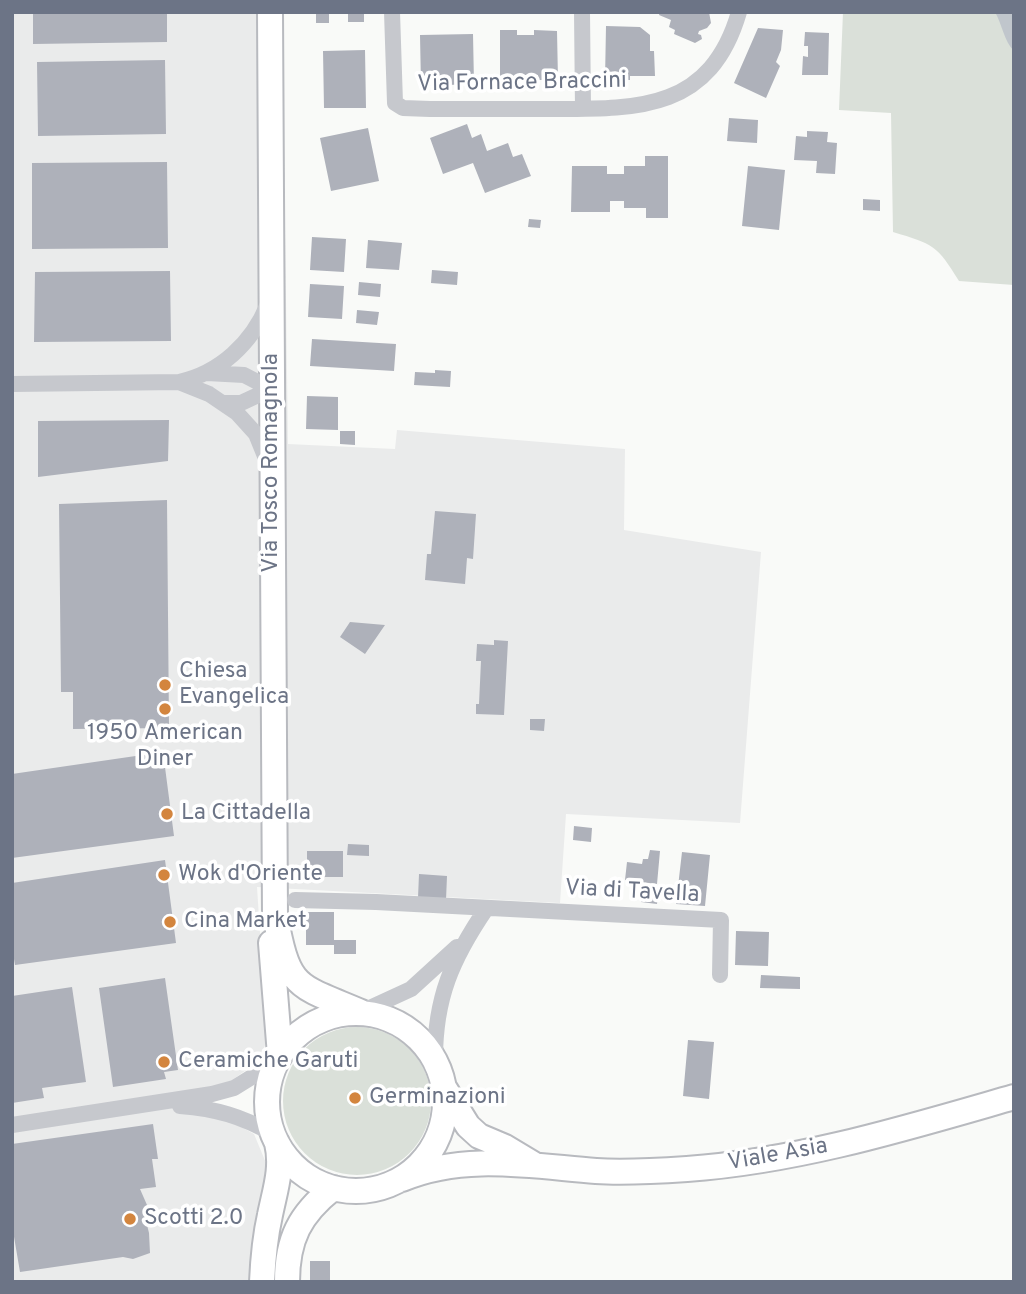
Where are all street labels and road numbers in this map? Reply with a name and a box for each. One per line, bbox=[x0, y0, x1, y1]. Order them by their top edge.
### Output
street label: Via Fornace Braccini bbox=[417, 68, 627, 100]
street label: Via Tosco Romagnola bbox=[258, 353, 286, 573]
street label: Via di Tavella bbox=[564, 876, 700, 910]
street label: Viale Asia bbox=[726, 1134, 830, 1178]

